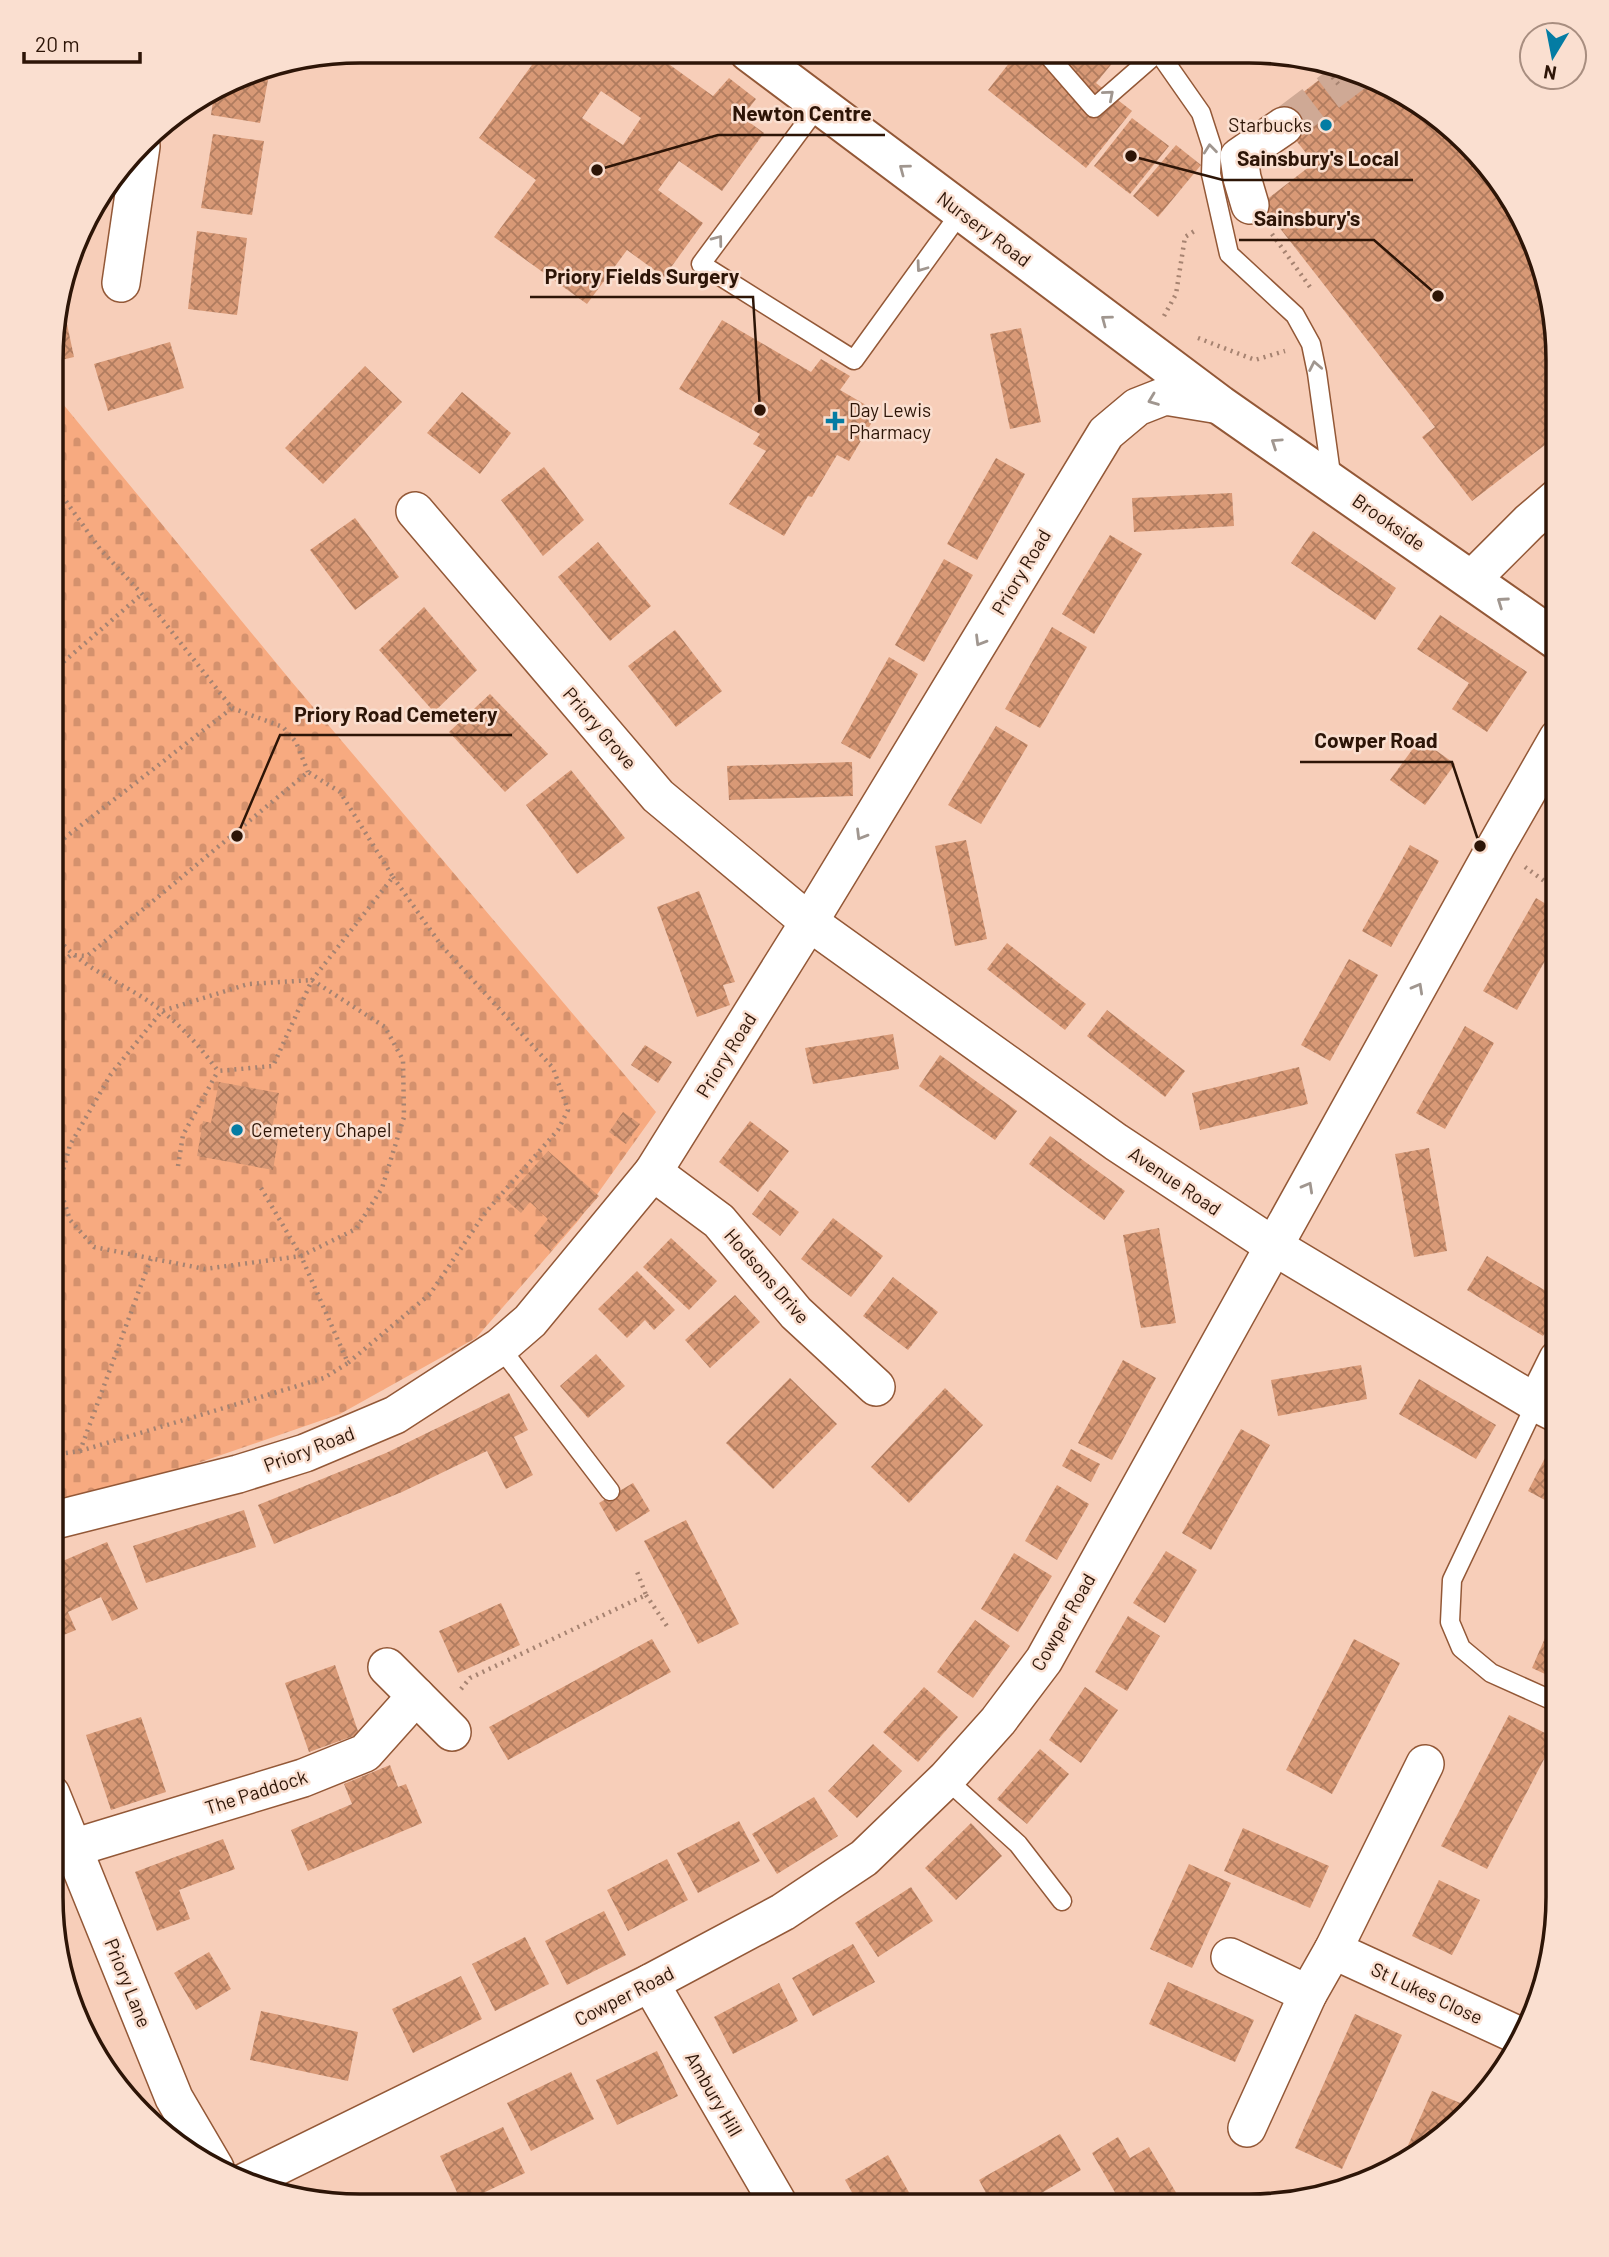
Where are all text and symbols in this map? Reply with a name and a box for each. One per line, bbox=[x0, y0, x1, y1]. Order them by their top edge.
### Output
scale bar bbox=[24, 21, 140, 65]
north arrow bbox=[1518, 21, 1588, 91]
text: 20 m bbox=[35, 31, 80, 56]
text: N bbox=[1542, 61, 1558, 86]
one-way arrow bbox=[1101, 91, 1114, 103]
callout: Newton Centre bbox=[718, 93, 885, 135]
text: Newton Centre bbox=[732, 100, 872, 125]
place label: Starbucks bbox=[1228, 113, 1312, 136]
marker: Starbucks bbox=[1318, 117, 1334, 133]
callout: Sainsbury's Local bbox=[1223, 138, 1413, 180]
one-way arrow bbox=[1203, 143, 1218, 154]
text: Sainsbury's Local bbox=[1237, 145, 1399, 170]
one-way arrow bbox=[899, 165, 912, 177]
street label: Nursery Road bbox=[933, 186, 1036, 271]
callout: Sainsbury's bbox=[1239, 198, 1374, 240]
text: Sainsbury's bbox=[1254, 205, 1360, 230]
one-way arrow bbox=[710, 236, 723, 248]
callout: Priory Fields Surgery bbox=[530, 255, 753, 297]
one-way arrow bbox=[917, 259, 929, 272]
text: Priory Fields Surgery bbox=[545, 263, 740, 288]
one-way arrow bbox=[1101, 316, 1114, 328]
one-way arrow bbox=[1309, 360, 1324, 372]
one-way arrow bbox=[1147, 392, 1159, 406]
place label: Day Lewis Pharmacy bbox=[849, 398, 931, 443]
marker: Day Lewis Pharmacy bbox=[827, 413, 843, 429]
one-way arrow bbox=[1271, 439, 1284, 451]
street label: Brookside bbox=[1349, 488, 1430, 555]
street label: Priory Road bbox=[986, 525, 1055, 619]
one-way arrow bbox=[1497, 598, 1510, 610]
one-way arrow bbox=[975, 633, 988, 646]
street label: Priory Grove bbox=[559, 682, 642, 773]
callout: Priory Road Cemetery bbox=[280, 693, 512, 735]
text: Priory Road Cemetery bbox=[294, 701, 498, 726]
callout: Cowper Road bbox=[1300, 720, 1452, 762]
text: Cowper Road bbox=[1314, 727, 1438, 752]
one-way arrow bbox=[857, 828, 870, 841]
one-way arrow bbox=[1410, 983, 1423, 995]
street label: Priory Road bbox=[691, 1008, 761, 1101]
place label: Cemetery Chapel bbox=[251, 1118, 391, 1141]
marker: Cemetery Chapel bbox=[229, 1122, 245, 1138]
street label: Avenue Road bbox=[1125, 1141, 1226, 1220]
one-way arrow bbox=[1300, 1182, 1313, 1195]
street label: Hodsons Drive bbox=[720, 1224, 815, 1328]
street label: Priory Road bbox=[260, 1421, 357, 1476]
street label: Cowper Road bbox=[1026, 1569, 1100, 1674]
street label: The Paddock bbox=[202, 1764, 310, 1819]
street label: Priory Lane bbox=[100, 1935, 157, 2031]
street label: St Lukes Close bbox=[1368, 1957, 1487, 2028]
street label: Cowper Road bbox=[570, 1961, 677, 2030]
street label: Ambury Hill bbox=[681, 2047, 748, 2140]

